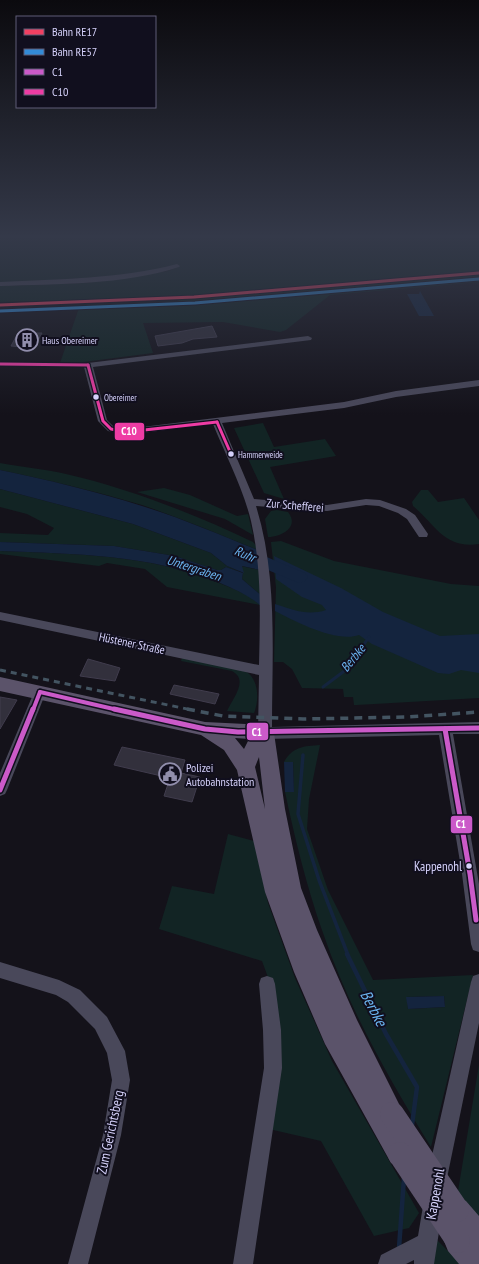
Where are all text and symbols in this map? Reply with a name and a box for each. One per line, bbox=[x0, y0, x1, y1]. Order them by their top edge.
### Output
legend bbox=[16, 16, 156, 108]
text: Bahn RE17 bbox=[52, 24, 97, 39]
text: Bahn RE57 bbox=[52, 44, 97, 59]
text: C1 bbox=[52, 64, 63, 79]
text: C10 bbox=[52, 84, 68, 99]
building icon: Haus Obereimer bbox=[14, 327, 40, 353]
place label: Haus Obereimer bbox=[42, 334, 98, 347]
marker: Obereimer bbox=[91, 392, 101, 402]
place label: Obereimer bbox=[104, 392, 137, 403]
line badge: C10 bbox=[114, 422, 145, 441]
text: C10 bbox=[121, 424, 137, 438]
marker: Hammerweide bbox=[226, 449, 236, 459]
place label: Hammerweide bbox=[238, 449, 283, 460]
street label: Zur Schefferei bbox=[266, 495, 324, 515]
water label: Ruhr bbox=[232, 542, 260, 567]
water label: Untergraben bbox=[165, 551, 224, 585]
street label: Hüstener Straße bbox=[98, 629, 166, 657]
water label: Berbke bbox=[337, 639, 370, 675]
line badge: C1 bbox=[246, 722, 269, 741]
text: C1 bbox=[252, 725, 262, 739]
place label: Polizei Autobahnstation bbox=[186, 760, 254, 789]
public building icon: Polizei Autobahnstation bbox=[157, 761, 183, 787]
line badge: C1 bbox=[450, 815, 473, 834]
text: C1 bbox=[456, 817, 466, 831]
place label: Kappenohl bbox=[414, 858, 462, 875]
marker: Kappenohl bbox=[464, 861, 474, 871]
water label: Berbke bbox=[356, 986, 392, 1031]
street label: Zum Gerichtsberg bbox=[92, 1089, 128, 1175]
street label: Kappenohl bbox=[422, 1166, 448, 1221]

